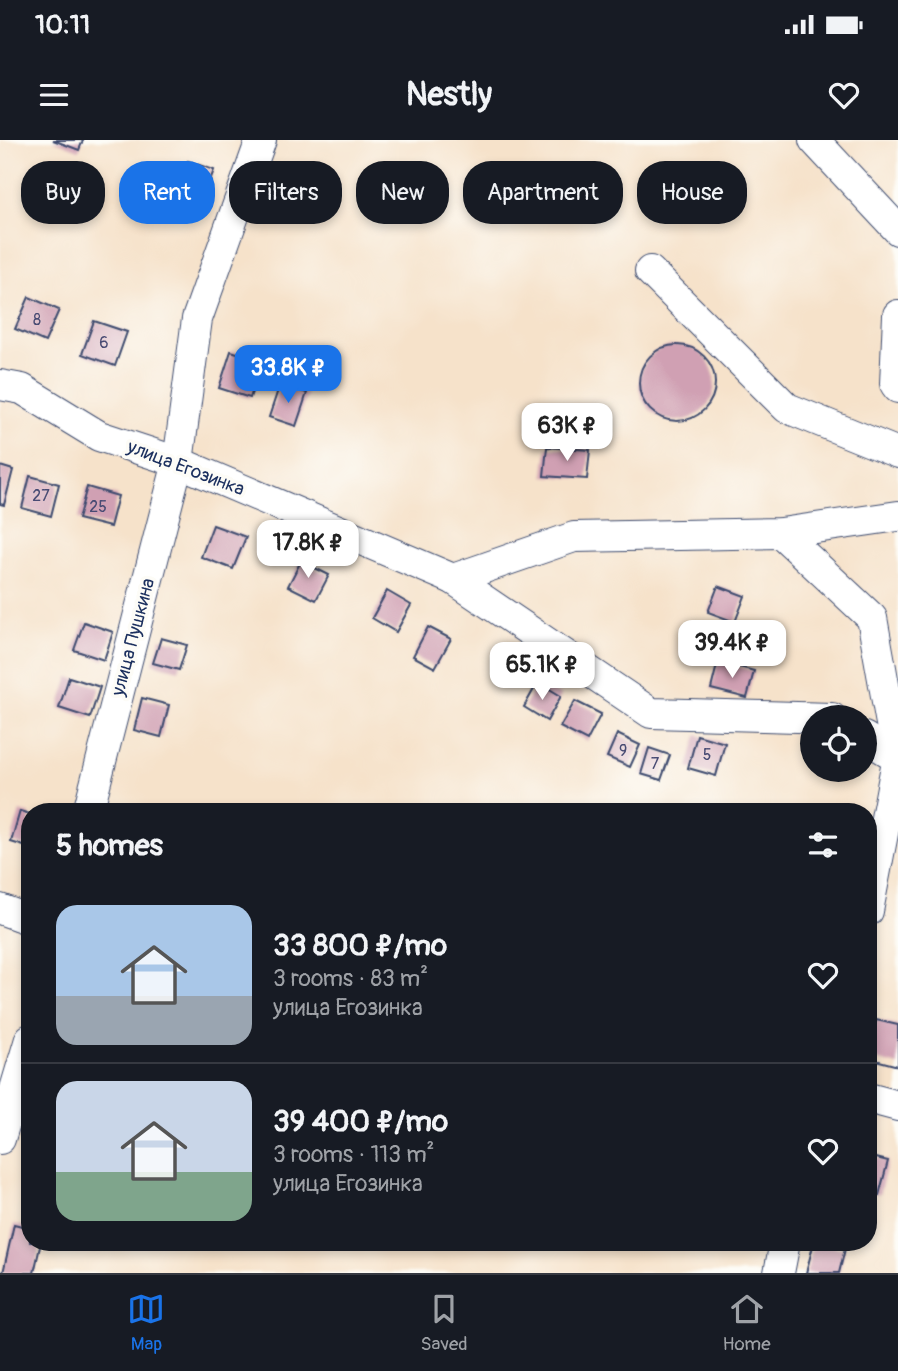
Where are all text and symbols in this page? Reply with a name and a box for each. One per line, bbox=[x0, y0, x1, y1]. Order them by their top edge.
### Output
text: 10:11 bbox=[35, 9, 90, 41]
text: Nestly bbox=[406, 75, 492, 115]
icon: menu bbox=[35, 76, 73, 114]
icon: heart bbox=[825, 76, 863, 114]
chip: Buy bbox=[21, 161, 105, 224]
chip: Rent bbox=[119, 161, 215, 224]
chip: Filters bbox=[229, 161, 342, 224]
chip: New bbox=[356, 161, 449, 224]
chip: Apartment bbox=[463, 161, 623, 224]
chip: House bbox=[637, 161, 747, 224]
house number: 8 bbox=[33, 310, 41, 330]
house number: 6 bbox=[99, 333, 109, 353]
pin: 33.8K ₽ bbox=[223, 345, 353, 405]
text: 33.8K ₽ bbox=[251, 353, 325, 382]
pin: 63K ₽ bbox=[518, 404, 616, 463]
text: 63K ₽ bbox=[538, 411, 596, 440]
street label: улица Егозинка bbox=[123, 434, 248, 501]
house number: 27 bbox=[32, 486, 50, 506]
house number: 25 bbox=[89, 497, 107, 517]
pin: 17.8K ₽ bbox=[243, 520, 373, 580]
text: 17.8K ₽ bbox=[273, 528, 343, 557]
street label: улица Пушкина bbox=[105, 575, 160, 700]
pin: 39.4K ₽ bbox=[667, 620, 797, 680]
text: 39.4K ₽ bbox=[694, 628, 770, 657]
pin: 65.1K ₽ bbox=[477, 643, 607, 702]
text: 65.1K ₽ bbox=[506, 650, 578, 679]
map controls bbox=[800, 705, 877, 782]
button: locate bbox=[800, 705, 877, 782]
house number: 9 bbox=[619, 741, 627, 761]
house number: 5 bbox=[703, 745, 711, 765]
house number: 7 bbox=[651, 754, 660, 774]
icon: filters bbox=[804, 826, 842, 864]
text: 5 homes bbox=[56, 827, 163, 864]
text: 33 800 ₽/mo bbox=[273, 927, 447, 964]
icon: home bbox=[112, 933, 196, 1017]
icon: heart bbox=[804, 956, 842, 994]
text: 3 rooms · 83 m² bbox=[273, 964, 428, 993]
text: улица Егозинка bbox=[273, 993, 423, 1022]
text: 39 400 ₽/mo bbox=[273, 1103, 448, 1140]
icon: home bbox=[112, 1109, 196, 1193]
icon: heart bbox=[804, 1132, 842, 1170]
text: 3 rooms · 113 m² bbox=[273, 1140, 434, 1169]
text: улица Егозинка bbox=[273, 1169, 423, 1198]
tab: Map bbox=[127, 1290, 165, 1356]
tab: Saved bbox=[420, 1290, 468, 1356]
tab: Home bbox=[723, 1290, 771, 1356]

